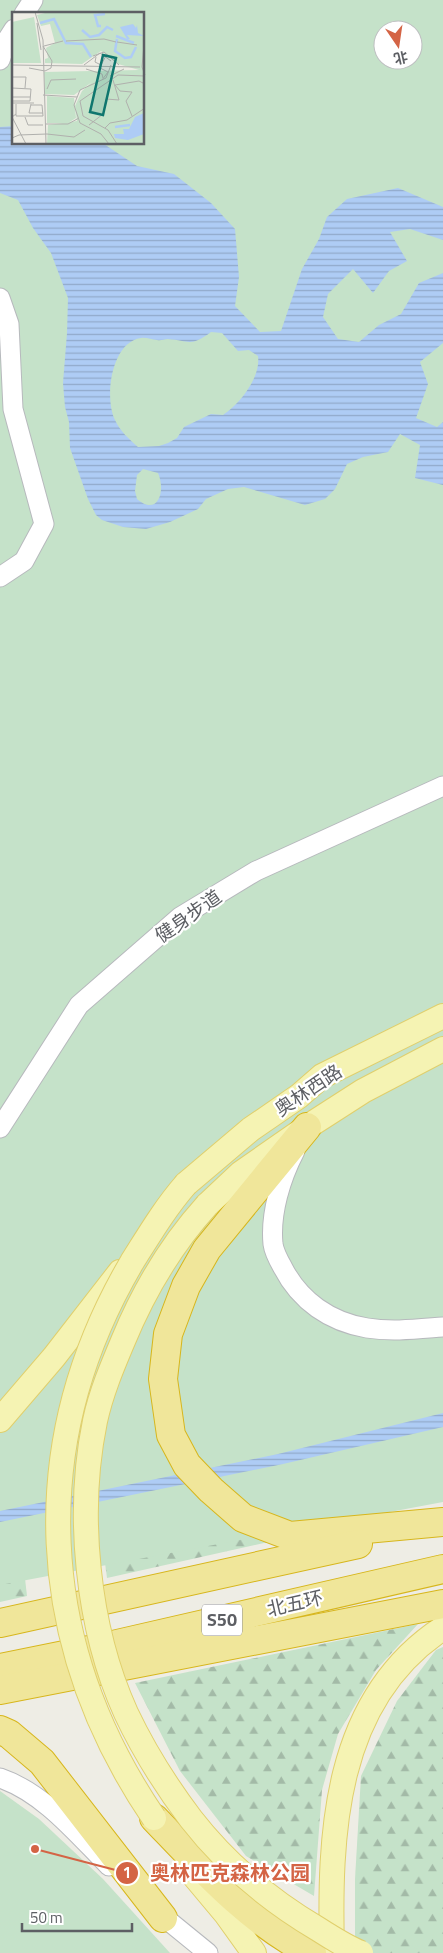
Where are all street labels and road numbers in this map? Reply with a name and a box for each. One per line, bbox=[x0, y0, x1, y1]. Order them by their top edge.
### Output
street label: 健身步道 bbox=[148, 882, 227, 949]
street label: 奥林西路 bbox=[268, 1056, 347, 1123]
street label: 北五环 bbox=[264, 1582, 326, 1623]
road number: S50 bbox=[202, 1604, 242, 1636]

